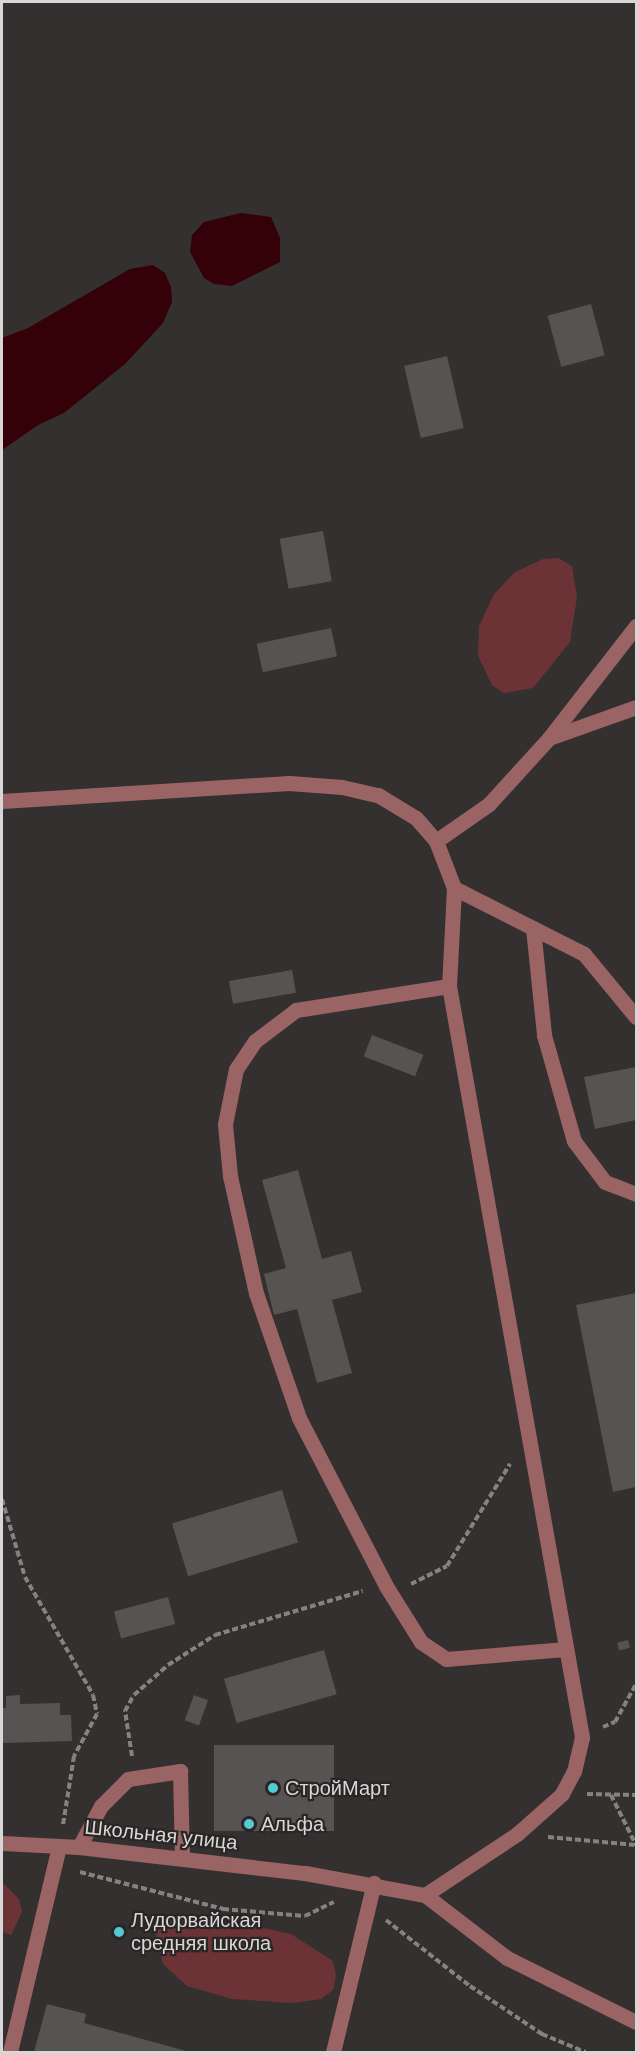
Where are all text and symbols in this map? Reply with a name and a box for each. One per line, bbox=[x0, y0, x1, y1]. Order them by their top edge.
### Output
place label: СтройМарт bbox=[285, 1776, 390, 1800]
marker: СтройМарт bbox=[266, 1781, 280, 1795]
place label: Альфа bbox=[261, 1812, 324, 1836]
street label: Школьная улица bbox=[83, 1815, 239, 1855]
marker: Альфа bbox=[242, 1817, 256, 1831]
place label: Лудорвайская средняя школа bbox=[131, 1908, 271, 1955]
marker: Лудорвайская средняя школа bbox=[112, 1925, 126, 1939]

